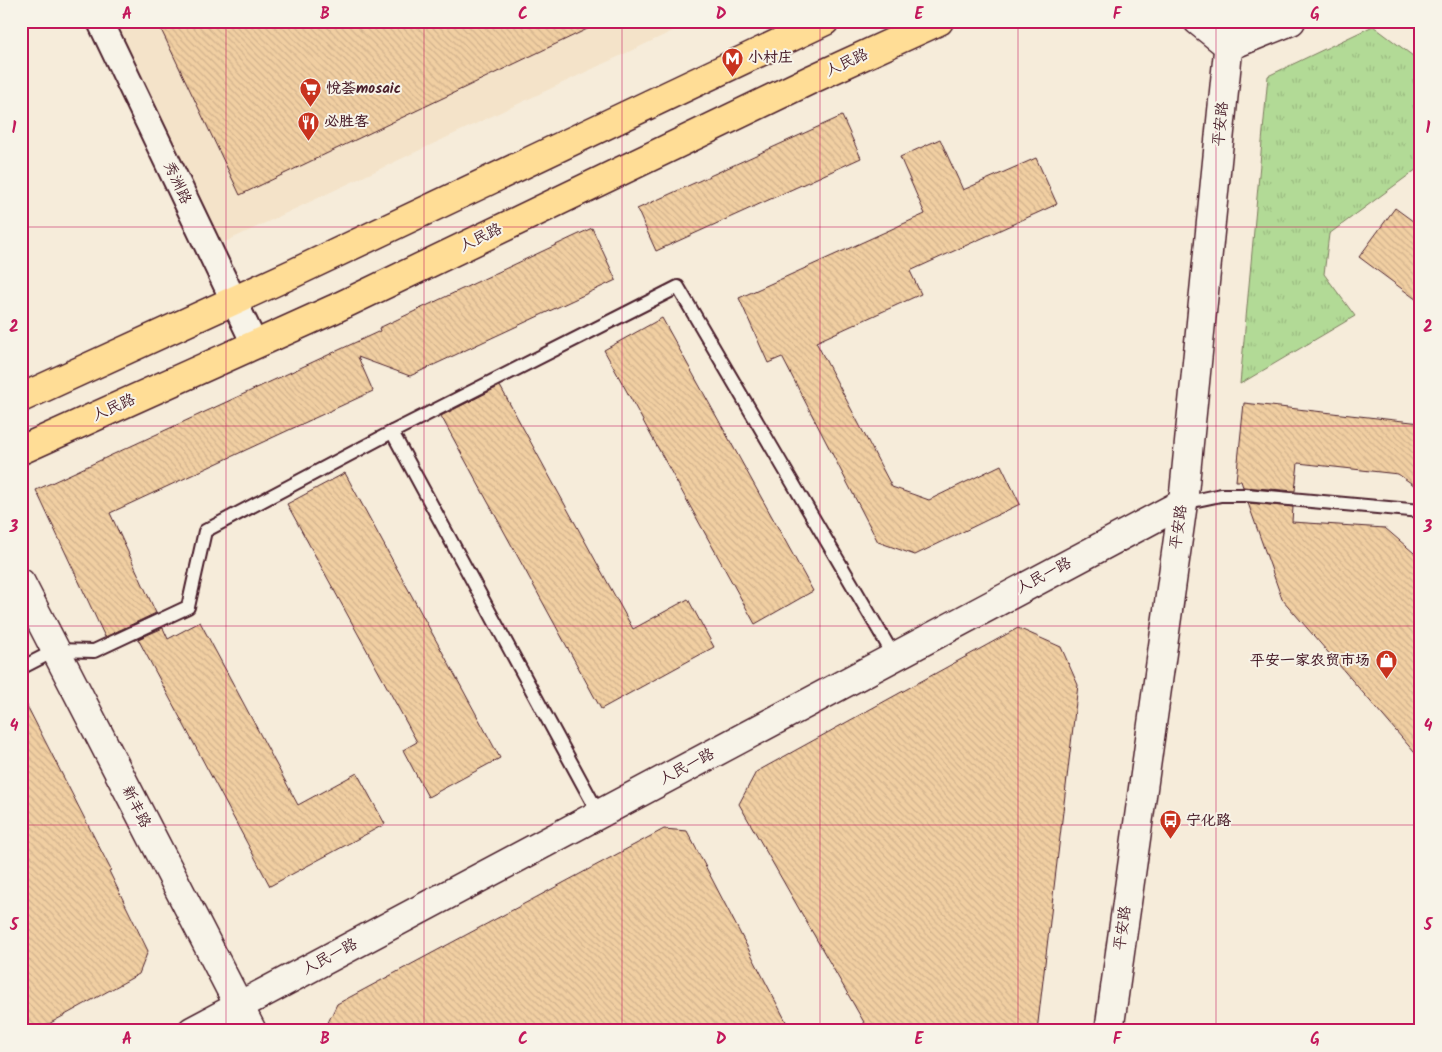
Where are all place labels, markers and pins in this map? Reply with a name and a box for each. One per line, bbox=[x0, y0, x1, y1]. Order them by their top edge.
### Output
metro station icon: 小村庄 bbox=[720, 46, 744, 77]
place label: 小村庄 bbox=[748, 46, 793, 70]
supermarket icon: 悦荟mosaic bbox=[298, 77, 322, 108]
place label: 悦荟mosaic bbox=[326, 77, 401, 101]
restaurant icon: 必胜客 bbox=[296, 110, 320, 141]
place label: 必胜客 bbox=[324, 110, 369, 134]
place label: 平安一家农贸市场 bbox=[1250, 649, 1370, 673]
shop icon: 平安一家农贸市场 bbox=[1374, 649, 1398, 680]
bus stop icon: 宁化路 bbox=[1158, 809, 1182, 840]
place label: 宁化路 bbox=[1186, 809, 1231, 833]

